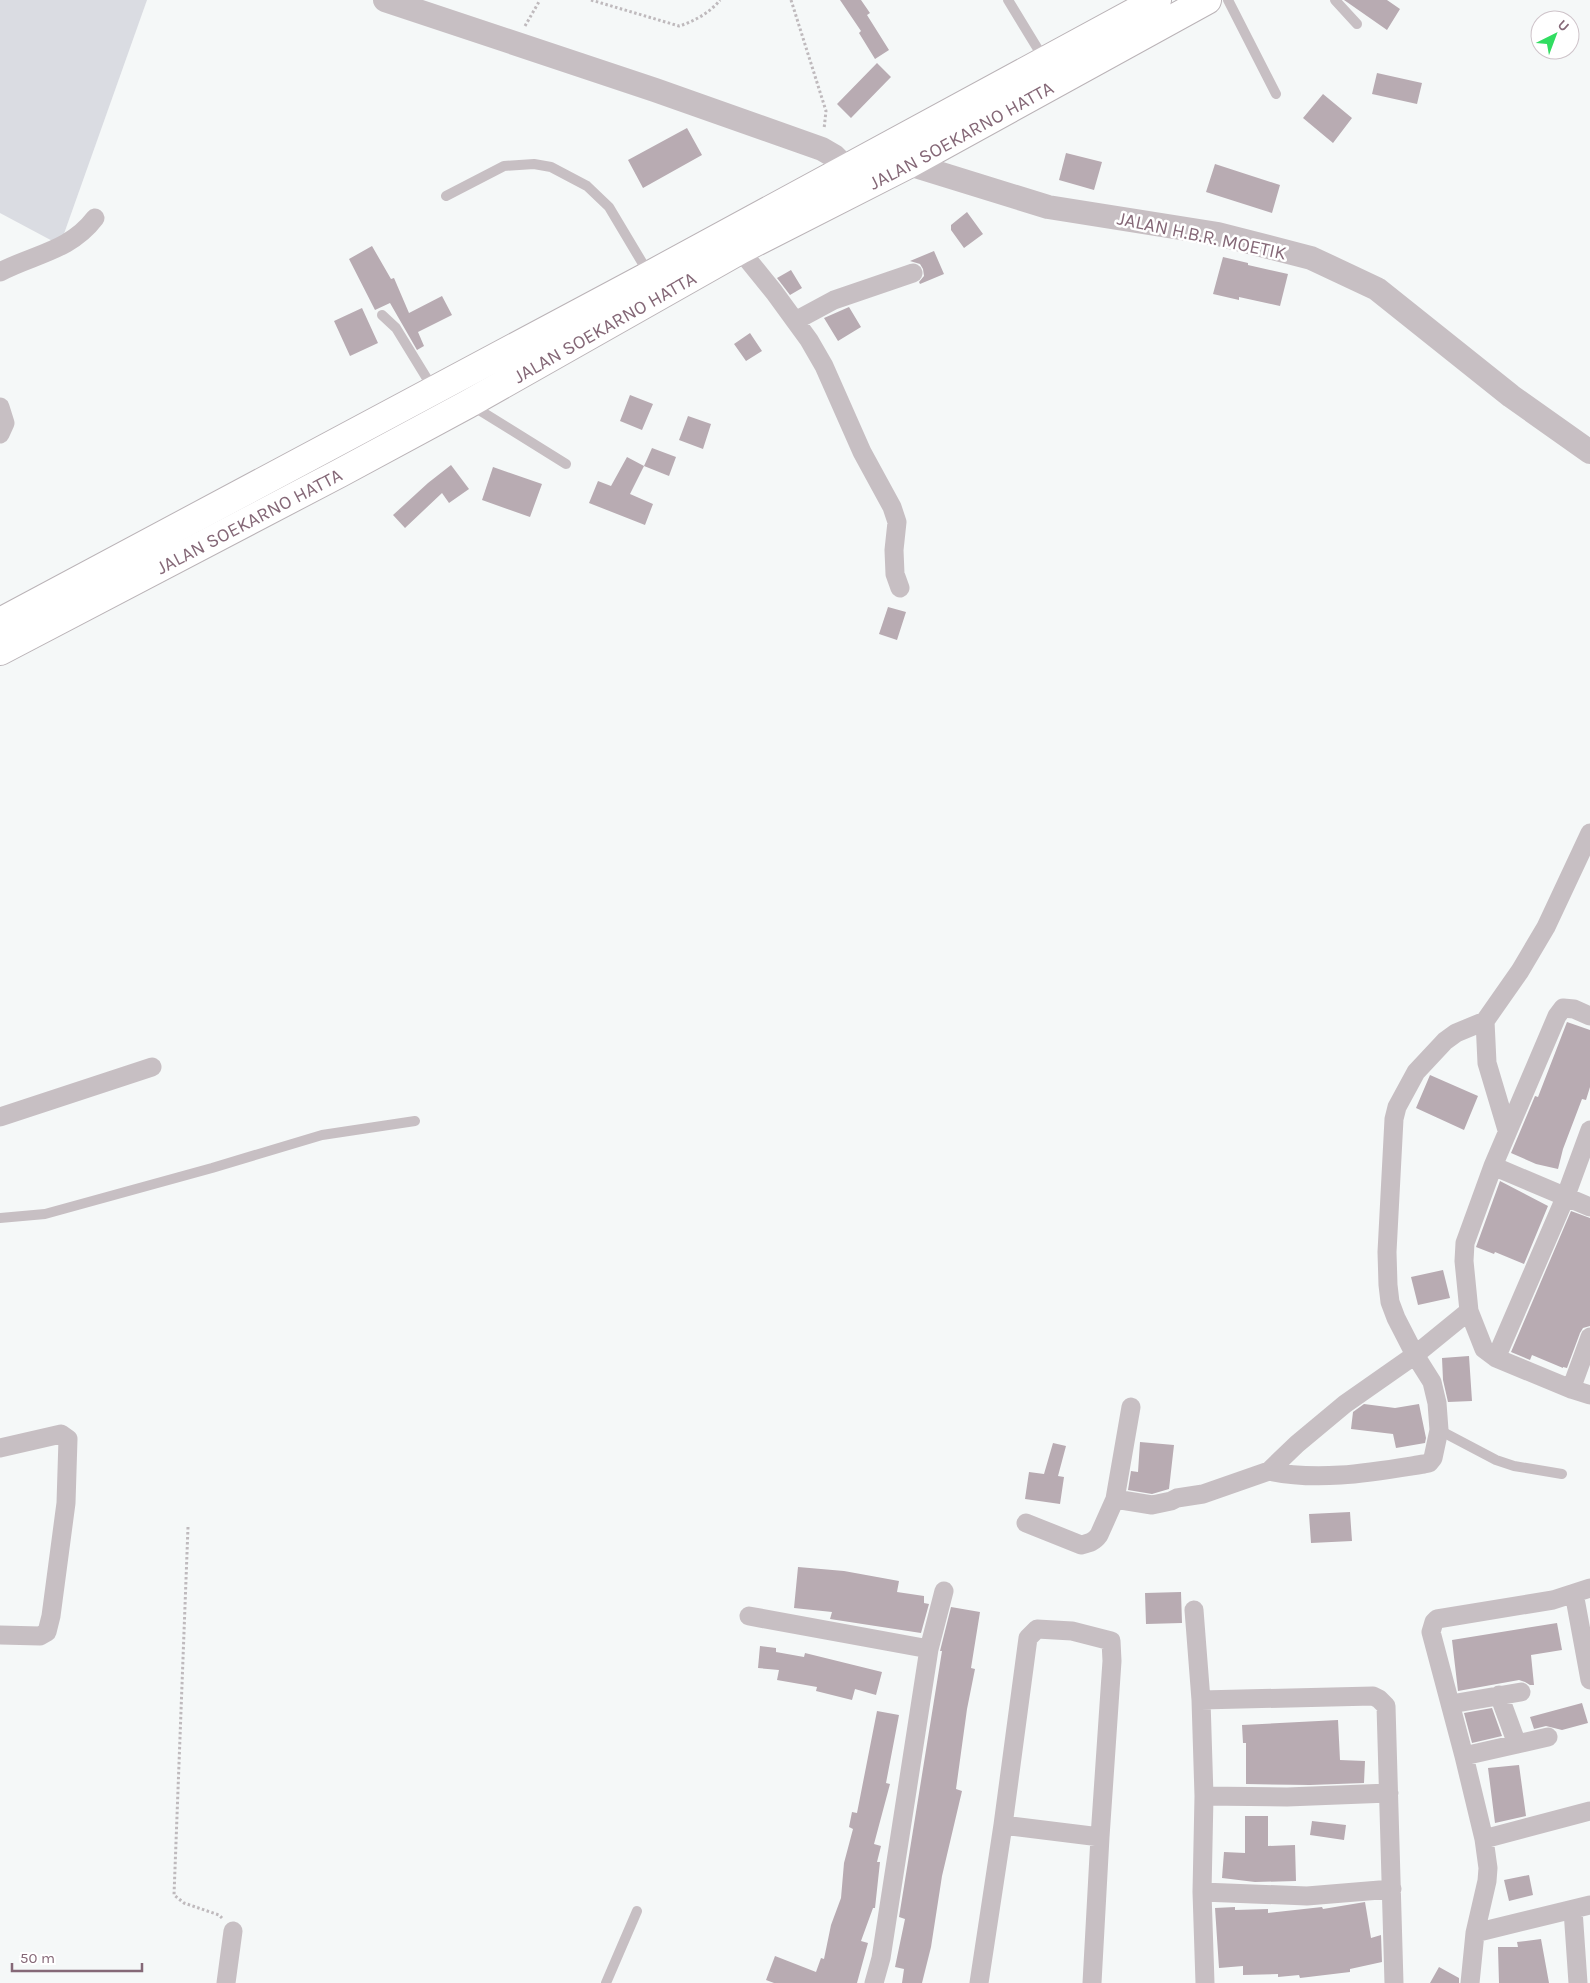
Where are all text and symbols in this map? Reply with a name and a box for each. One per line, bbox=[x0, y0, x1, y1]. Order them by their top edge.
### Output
north arrow bbox=[1530, 10, 1580, 60]
text: U bbox=[1554, 16, 1573, 35]
street label: JALAN SOEKARNO HATTA bbox=[866, 77, 1057, 194]
street label: JALAN H.B.R. MOETIK bbox=[1115, 207, 1289, 265]
street label: JALAN SOEKARNO HATTA bbox=[510, 267, 700, 388]
street label: JALAN SOEKARNO HATTA bbox=[153, 464, 346, 579]
scale bar bbox=[12, 1940, 142, 1972]
text: 50 m bbox=[20, 1949, 55, 1967]

